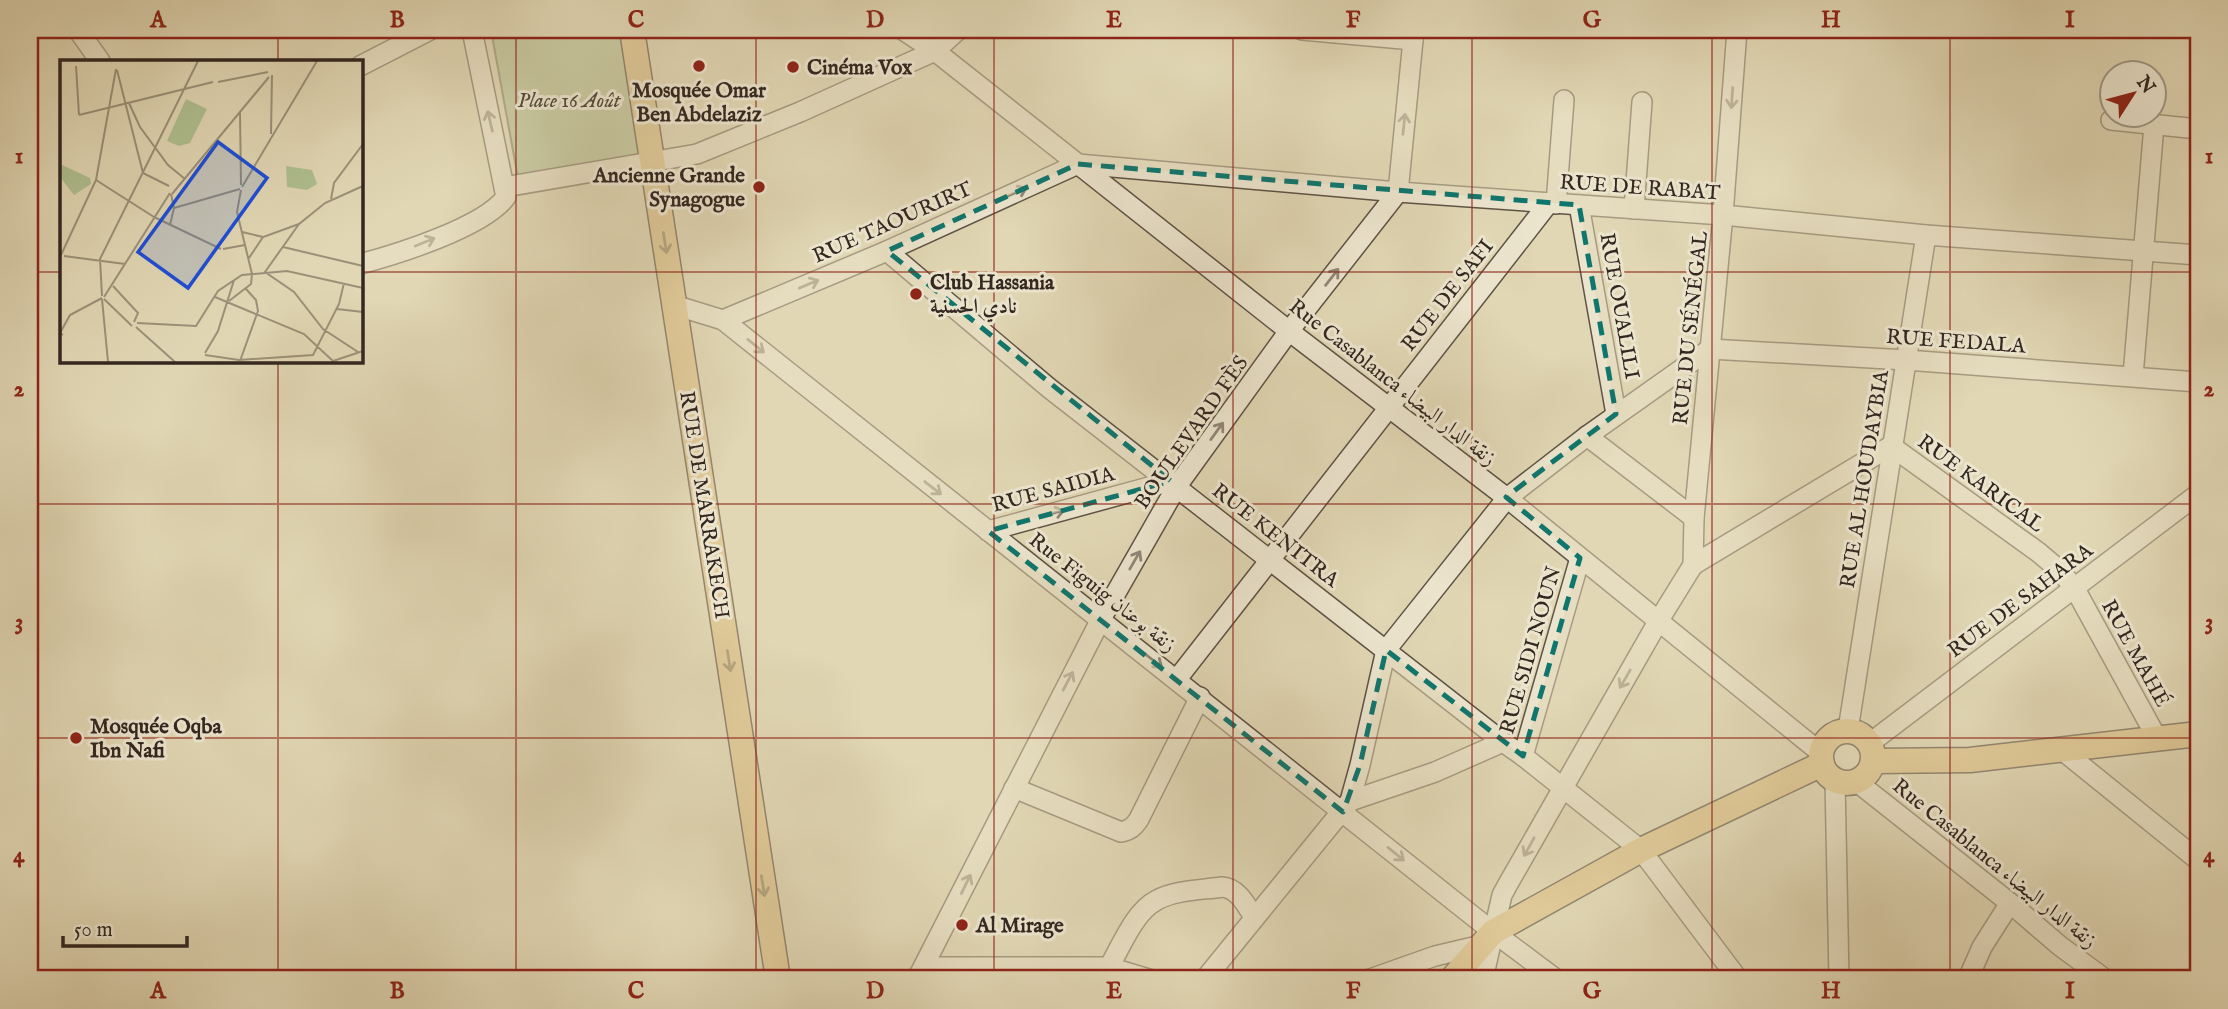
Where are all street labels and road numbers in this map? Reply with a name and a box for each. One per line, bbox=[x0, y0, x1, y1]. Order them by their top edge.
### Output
street label: RUE DE RABAT bbox=[1559, 169, 1722, 208]
street label: RUE TAOURIRT bbox=[809, 176, 977, 271]
street label: RUE DU SÉNÉGAL bbox=[1667, 230, 1715, 426]
street label: RUE OUALILI bbox=[1592, 231, 1645, 382]
street label: RUE DE SAFI bbox=[1396, 234, 1500, 357]
street label: Rue Casablanca زنقة الدار البيضاء bbox=[1283, 294, 1501, 473]
street label: RUE FEDALA bbox=[1885, 324, 2027, 361]
street label: BOULEVARD FÈS bbox=[1128, 350, 1255, 515]
street label: RUE AL HOUDAYBIA bbox=[1835, 367, 1896, 590]
street label: RUE DE MARRAKECH bbox=[672, 389, 735, 621]
street label: RUE KARICAL bbox=[1911, 429, 2049, 539]
street label: RUE SAIDIA bbox=[989, 461, 1118, 520]
street label: RUE KENITRA bbox=[1206, 478, 1345, 595]
street label: Rue Figuig زنقة بوعنان bbox=[1023, 527, 1181, 659]
street label: RUE DE SAHARA bbox=[1943, 537, 2100, 665]
street label: RUE SIDI NOUN bbox=[1495, 563, 1568, 737]
street label: RUE MAHÉ bbox=[2094, 595, 2176, 712]
street label: Rue Casablanca زنقة الدار البيضاء bbox=[1886, 773, 2102, 955]

